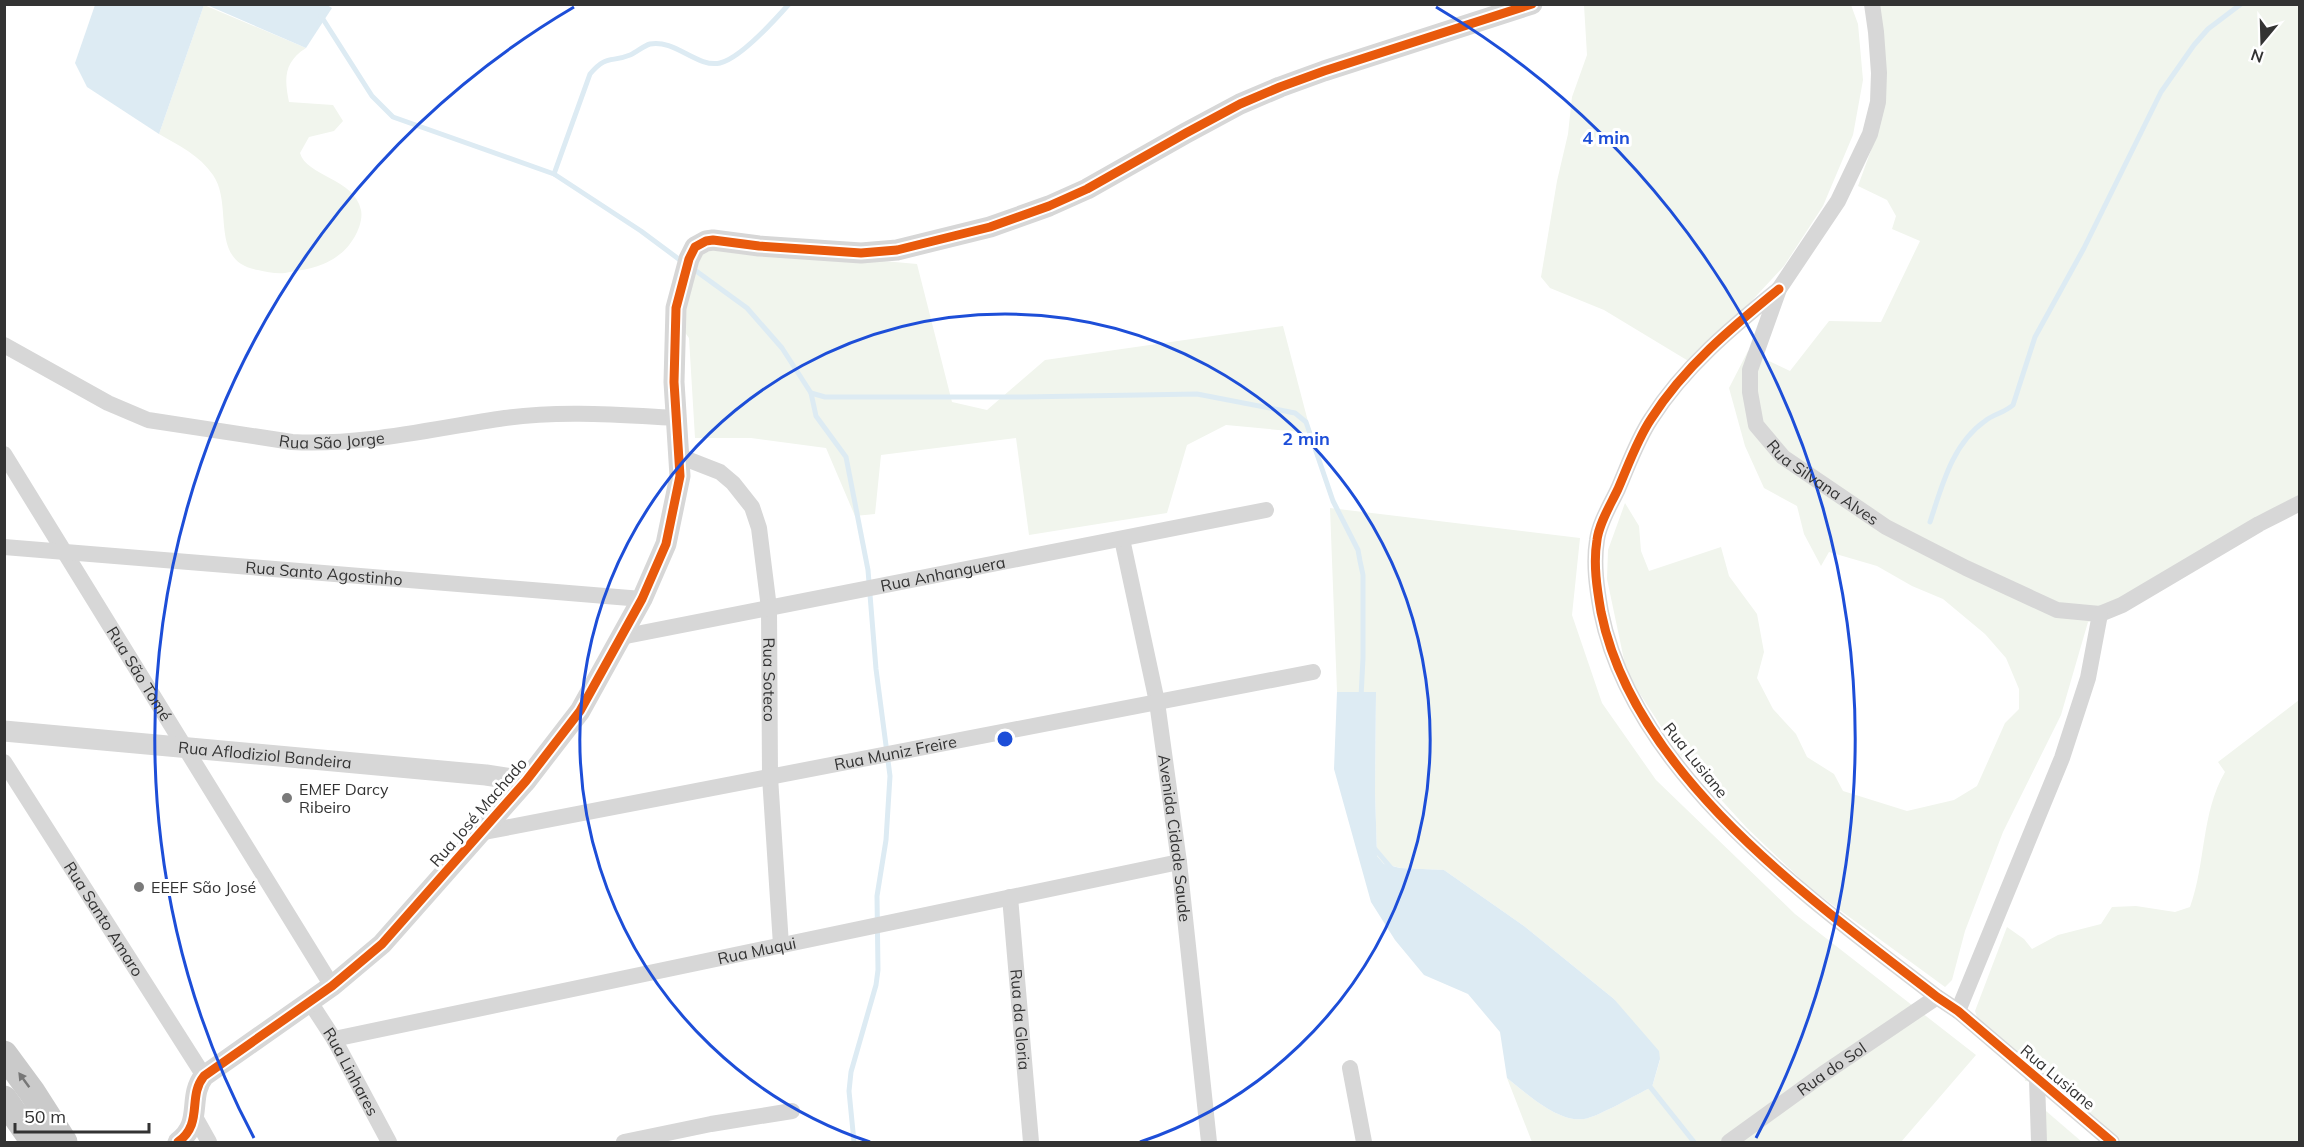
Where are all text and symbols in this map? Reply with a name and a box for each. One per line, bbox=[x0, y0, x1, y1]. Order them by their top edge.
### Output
north arrow bbox=[2232, 12, 2292, 72]
text: N bbox=[2248, 45, 2266, 68]
text: 4 min bbox=[1582, 126, 1630, 149]
street label: Rua São Jorge bbox=[278, 427, 386, 453]
text: 2 min bbox=[1282, 427, 1330, 450]
street label: Rua Silvana Alves bbox=[1763, 435, 1883, 529]
street label: Rua Anhanguera bbox=[879, 552, 1007, 596]
street label: Rua Santo Agostinho bbox=[245, 557, 403, 589]
street label: Rua São Tomé bbox=[103, 623, 176, 725]
street label: Rua Soteco bbox=[759, 637, 780, 722]
street label: Rua Lusiane bbox=[1660, 718, 1732, 802]
centre of rings bbox=[995, 729, 1015, 749]
street label: Rua Muniz Freire bbox=[832, 731, 958, 774]
street label: Rua Aflodiziol Bandeira bbox=[177, 737, 353, 773]
street label: Rua José Machado bbox=[425, 753, 531, 871]
street label: Avenida Cidade Saude bbox=[1154, 753, 1195, 923]
place label: EMEF Darcy Ribeiro bbox=[299, 779, 389, 817]
marker: EMEF Darcy Ribeiro bbox=[280, 791, 294, 805]
street label: Rua Santo Amaro bbox=[60, 858, 148, 980]
place label: EEEF São José bbox=[151, 877, 256, 897]
marker: EEEF São José bbox=[132, 880, 146, 894]
street label: Rua Muqui bbox=[716, 932, 798, 968]
street label: Rua da Gloria bbox=[1006, 968, 1035, 1071]
street label: Rua Linhares bbox=[319, 1024, 383, 1119]
street label: Rua do Sol bbox=[1793, 1038, 1870, 1100]
street label: Rua Lusiane bbox=[2017, 1040, 2099, 1114]
one-way arrow bbox=[18, 1072, 30, 1087]
scale bar bbox=[15, 1096, 148, 1134]
text: 50 m bbox=[24, 1105, 66, 1128]

